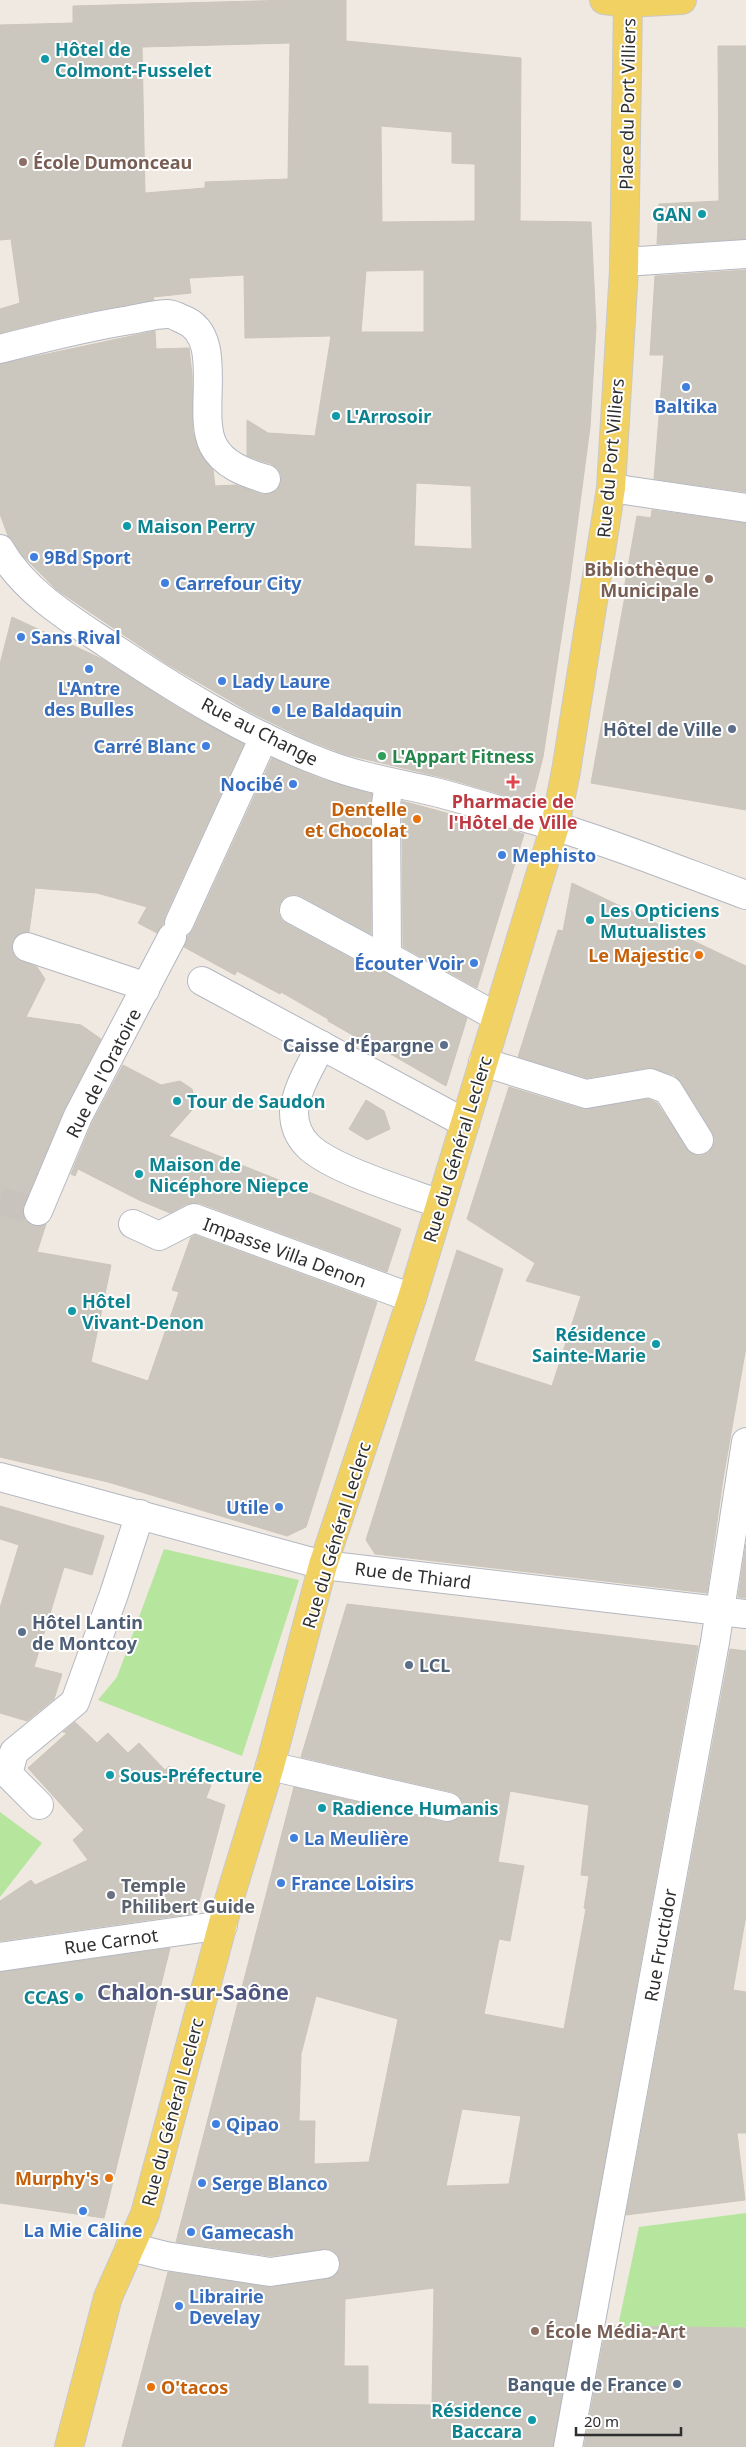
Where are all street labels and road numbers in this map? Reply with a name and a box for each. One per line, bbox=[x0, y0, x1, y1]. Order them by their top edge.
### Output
street label: Place du Port Villiers bbox=[614, 18, 640, 190]
street label: Rue du Port Villiers bbox=[591, 377, 629, 539]
street label: Rue au Change bbox=[198, 691, 322, 771]
street label: Rue de l'Oratoire bbox=[60, 1004, 146, 1142]
street label: Rue du Général Leclerc bbox=[417, 1052, 497, 1245]
street label: Impasse Villa Denon bbox=[200, 1211, 370, 1293]
street label: Rue du Général Leclerc bbox=[296, 1438, 376, 1631]
street label: Rue de Thiard bbox=[353, 1556, 473, 1594]
street label: Rue Fructidor bbox=[638, 1886, 682, 2003]
street label: Rue Carnot bbox=[63, 1922, 160, 1959]
street label: Rue du Général Leclerc bbox=[135, 2015, 209, 2209]

